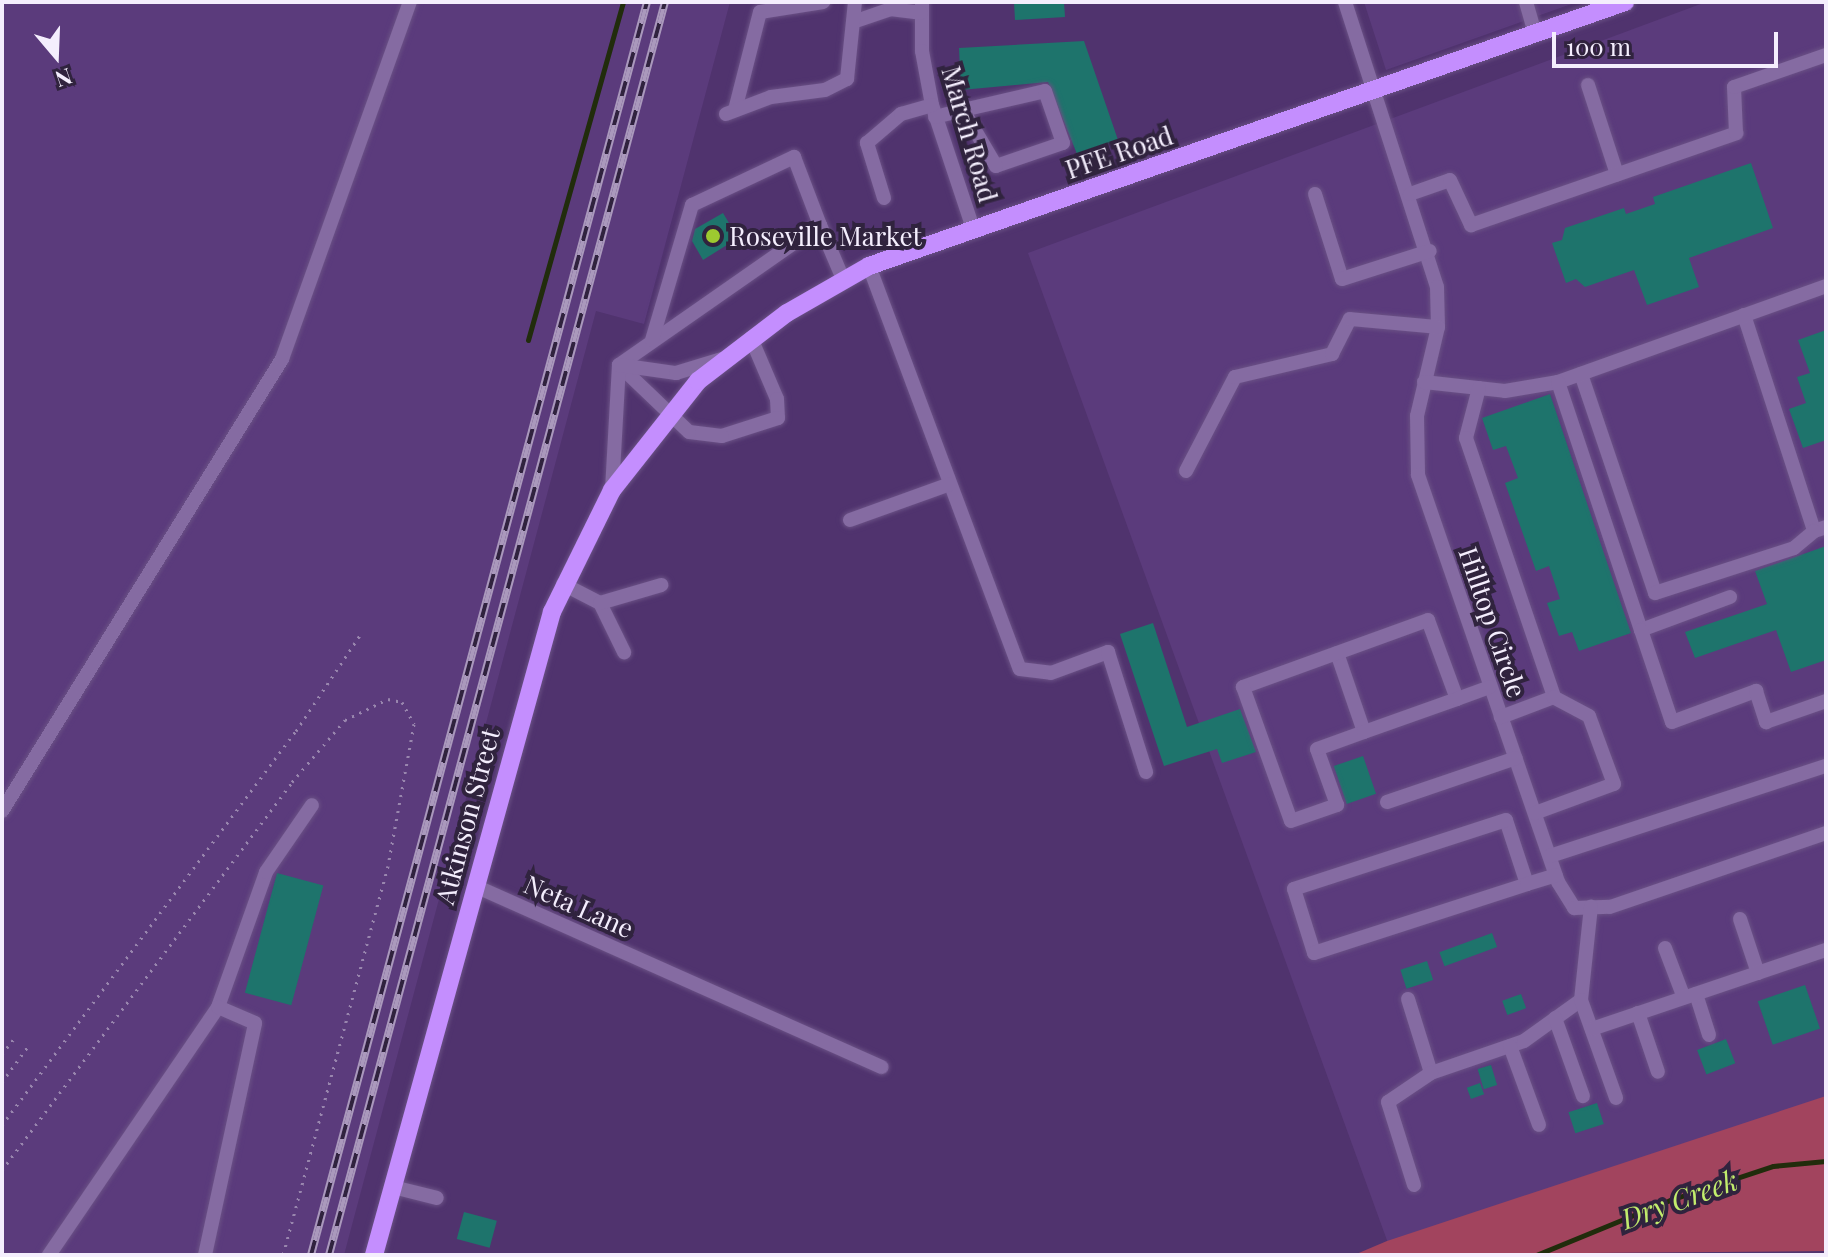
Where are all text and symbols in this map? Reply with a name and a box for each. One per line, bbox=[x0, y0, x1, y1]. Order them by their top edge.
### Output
north arrow bbox=[16, 16, 96, 96]
scale bar bbox=[1556, 16, 1782, 66]
text: 100 m bbox=[1566, 30, 1631, 62]
text: N bbox=[51, 62, 76, 95]
street label: March Road bbox=[936, 62, 1004, 206]
street label: PFE Road bbox=[1061, 119, 1177, 185]
place label: Roseville Market bbox=[729, 220, 922, 252]
marker: Roseville Market bbox=[704, 227, 722, 245]
street label: Hilltop Circle bbox=[1453, 543, 1533, 701]
street label: Atkinson Street bbox=[429, 725, 505, 907]
street label: Neta Lane bbox=[519, 868, 639, 944]
water label: Dry Creek bbox=[1616, 1162, 1742, 1236]

